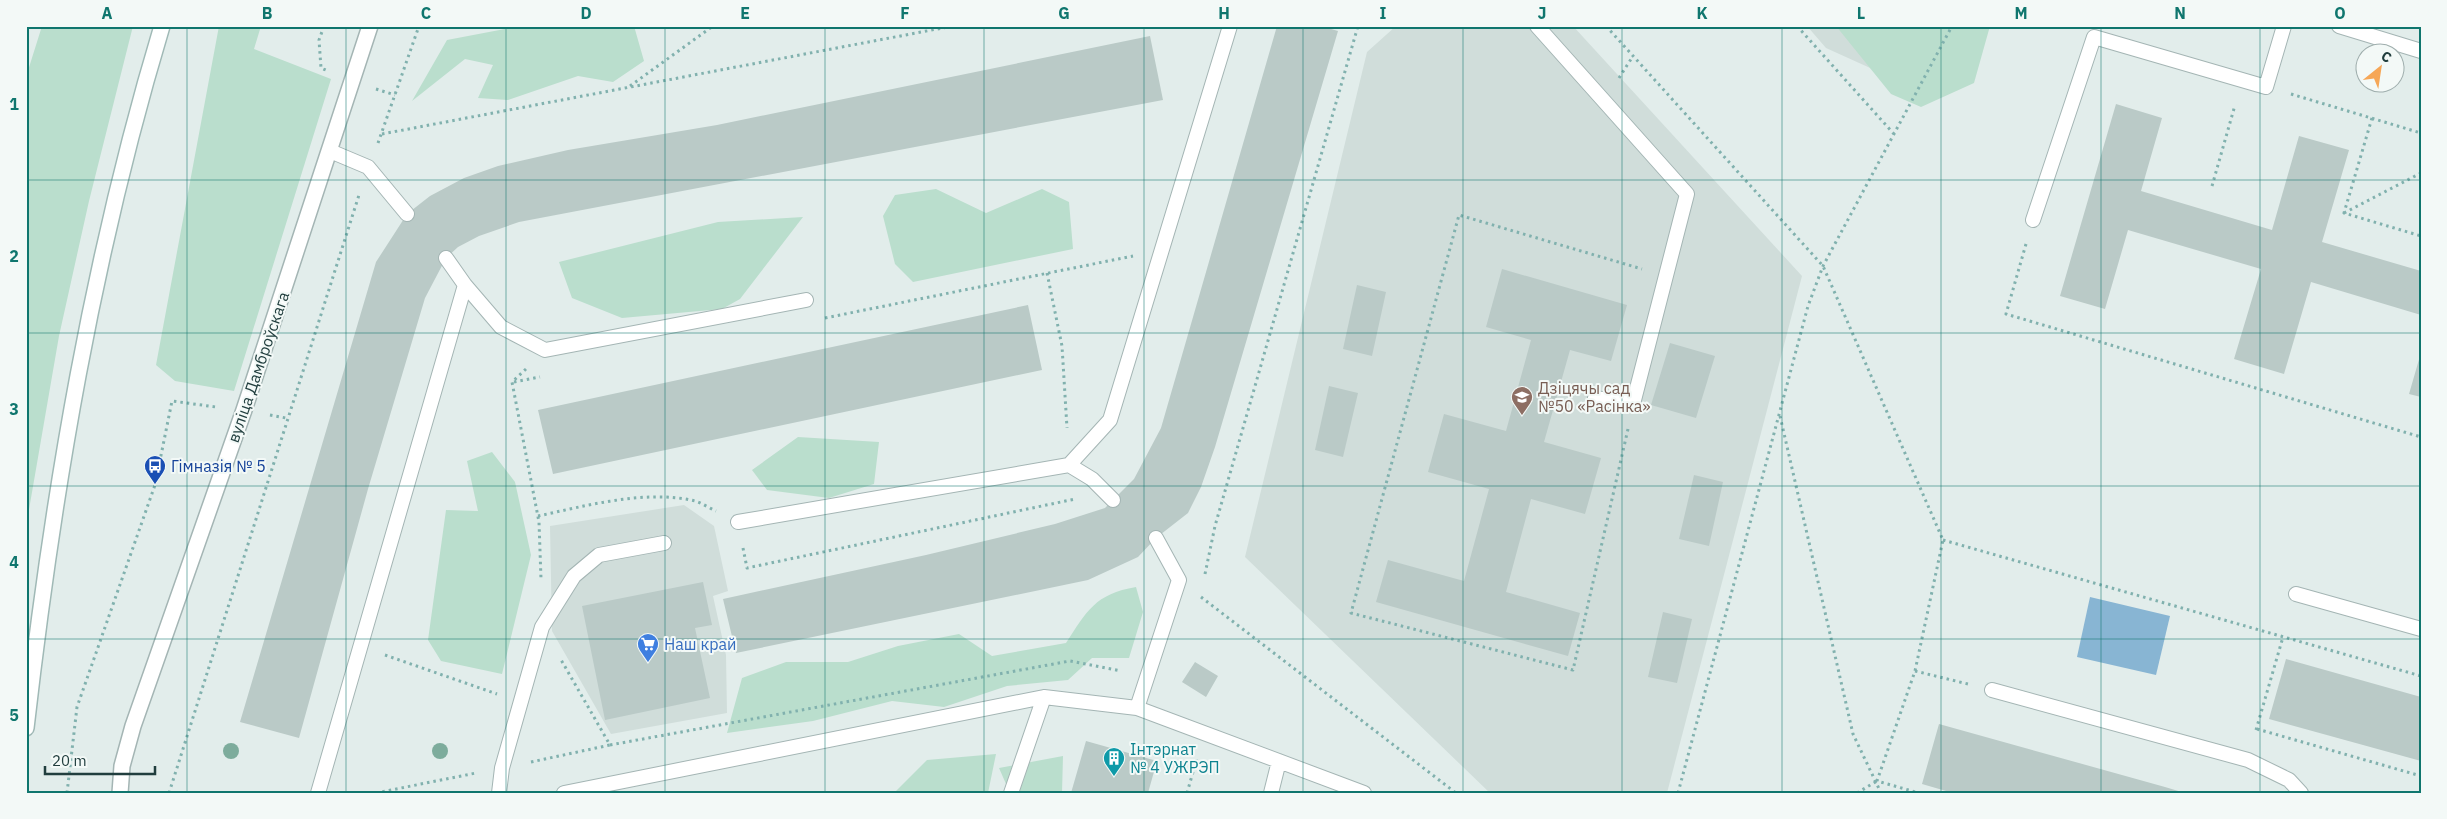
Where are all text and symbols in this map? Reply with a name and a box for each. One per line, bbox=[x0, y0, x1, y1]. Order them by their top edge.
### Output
text: A bbox=[102, 3, 113, 23]
text: B bbox=[262, 3, 273, 23]
text: C bbox=[421, 3, 431, 23]
text: D bbox=[580, 3, 592, 23]
text: E bbox=[740, 3, 750, 23]
text: F bbox=[900, 3, 910, 23]
text: G bbox=[1058, 3, 1070, 23]
text: H bbox=[1218, 3, 1230, 23]
text: I bbox=[1380, 3, 1387, 23]
text: J bbox=[1538, 3, 1546, 23]
text: K bbox=[1696, 3, 1708, 23]
text: L bbox=[1857, 3, 1865, 23]
text: M bbox=[2014, 3, 2028, 23]
text: N bbox=[2174, 3, 2186, 23]
text: O bbox=[2334, 3, 2346, 23]
north arrow bbox=[2354, 42, 2404, 92]
text: С bbox=[2378, 47, 2395, 67]
text: 1 bbox=[9, 94, 19, 114]
text: 2 bbox=[9, 246, 19, 266]
street label: вуліца Дамброўскага bbox=[223, 289, 293, 445]
place label: Дзіцячы сад №50 «Расінка» bbox=[1538, 378, 1651, 416]
school or university icon: Дзіцячы сад №50 «Расінка» bbox=[1510, 385, 1534, 416]
text: 3 bbox=[9, 399, 19, 419]
bus stop icon: Гімназія № 5 bbox=[143, 454, 167, 485]
place label: Гімназія № 5 bbox=[171, 456, 266, 476]
text: 4 bbox=[9, 552, 19, 572]
supermarket icon: Наш край bbox=[636, 632, 660, 663]
place label: Наш край bbox=[664, 634, 736, 654]
text: 5 bbox=[9, 705, 19, 725]
place label: Інтэрнат № 4 УЖРЭП bbox=[1130, 739, 1220, 777]
scale bar bbox=[45, 744, 155, 776]
building icon: Інтэрнат № 4 УЖРЭП bbox=[1102, 746, 1126, 777]
text: 20 m bbox=[52, 751, 87, 770]

